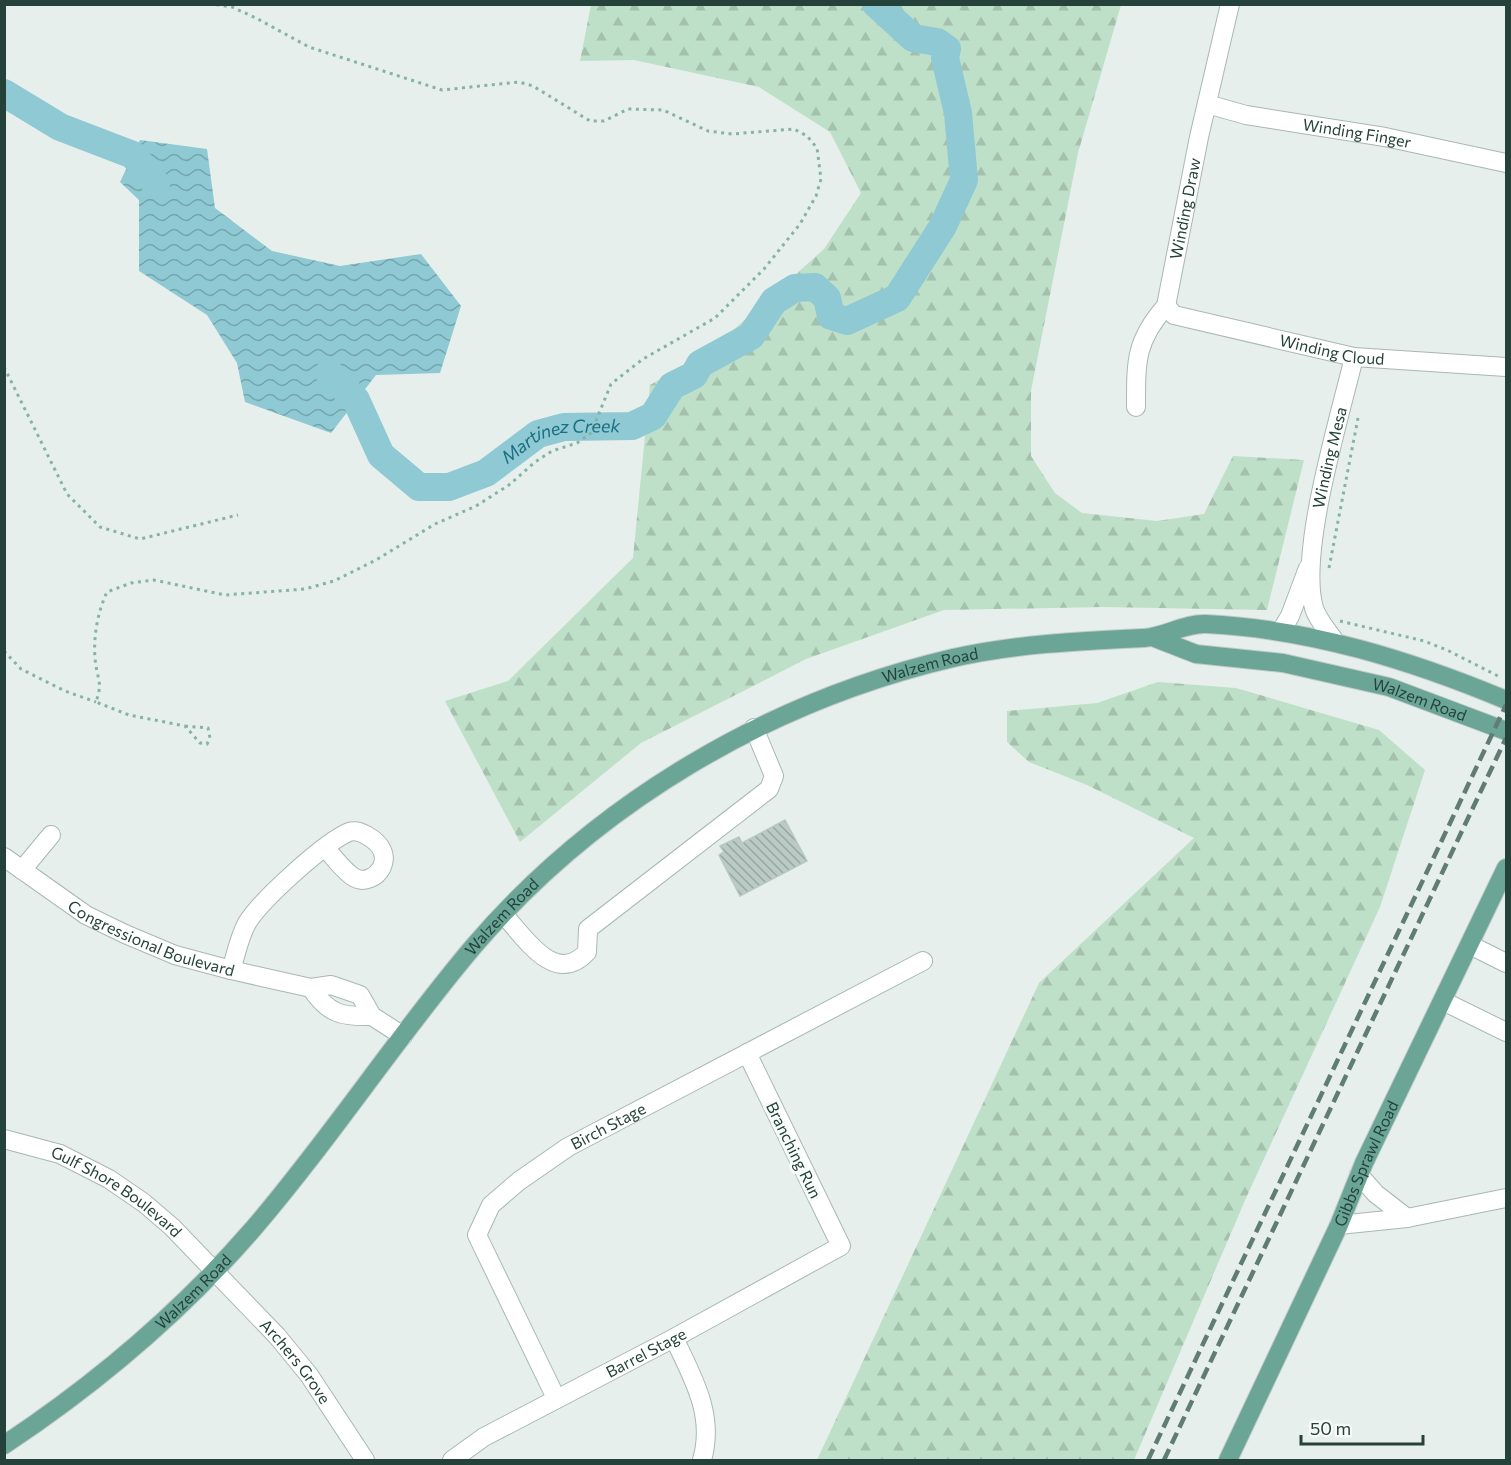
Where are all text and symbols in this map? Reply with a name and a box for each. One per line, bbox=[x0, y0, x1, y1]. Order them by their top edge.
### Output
street label: Winding Finger bbox=[1301, 114, 1414, 152]
street label: Winding Draw bbox=[1165, 156, 1204, 261]
street label: Winding Cloud bbox=[1278, 330, 1385, 368]
street label: Winding Mesa bbox=[1308, 405, 1350, 510]
water label: Martinez Creek bbox=[497, 414, 622, 468]
street label: Walzem Road bbox=[879, 643, 980, 686]
street label: Walzem Road bbox=[1371, 674, 1469, 724]
street label: Walzem Road bbox=[460, 874, 542, 959]
street label: Congressional Boulevard bbox=[65, 895, 237, 980]
street label: Gibbs Sprawl Road bbox=[1329, 1097, 1402, 1229]
street label: Birch Stage bbox=[567, 1098, 649, 1153]
street label: Branching Run bbox=[763, 1098, 826, 1201]
street label: Gulf Shore Boulevard bbox=[50, 1142, 186, 1241]
street label: Walzem Road bbox=[151, 1250, 235, 1333]
street label: Archers Grove bbox=[257, 1315, 335, 1407]
street label: Barrel Stage bbox=[602, 1323, 689, 1381]
scale bar bbox=[1301, 1408, 1422, 1446]
text: 50 m bbox=[1310, 1417, 1351, 1439]

